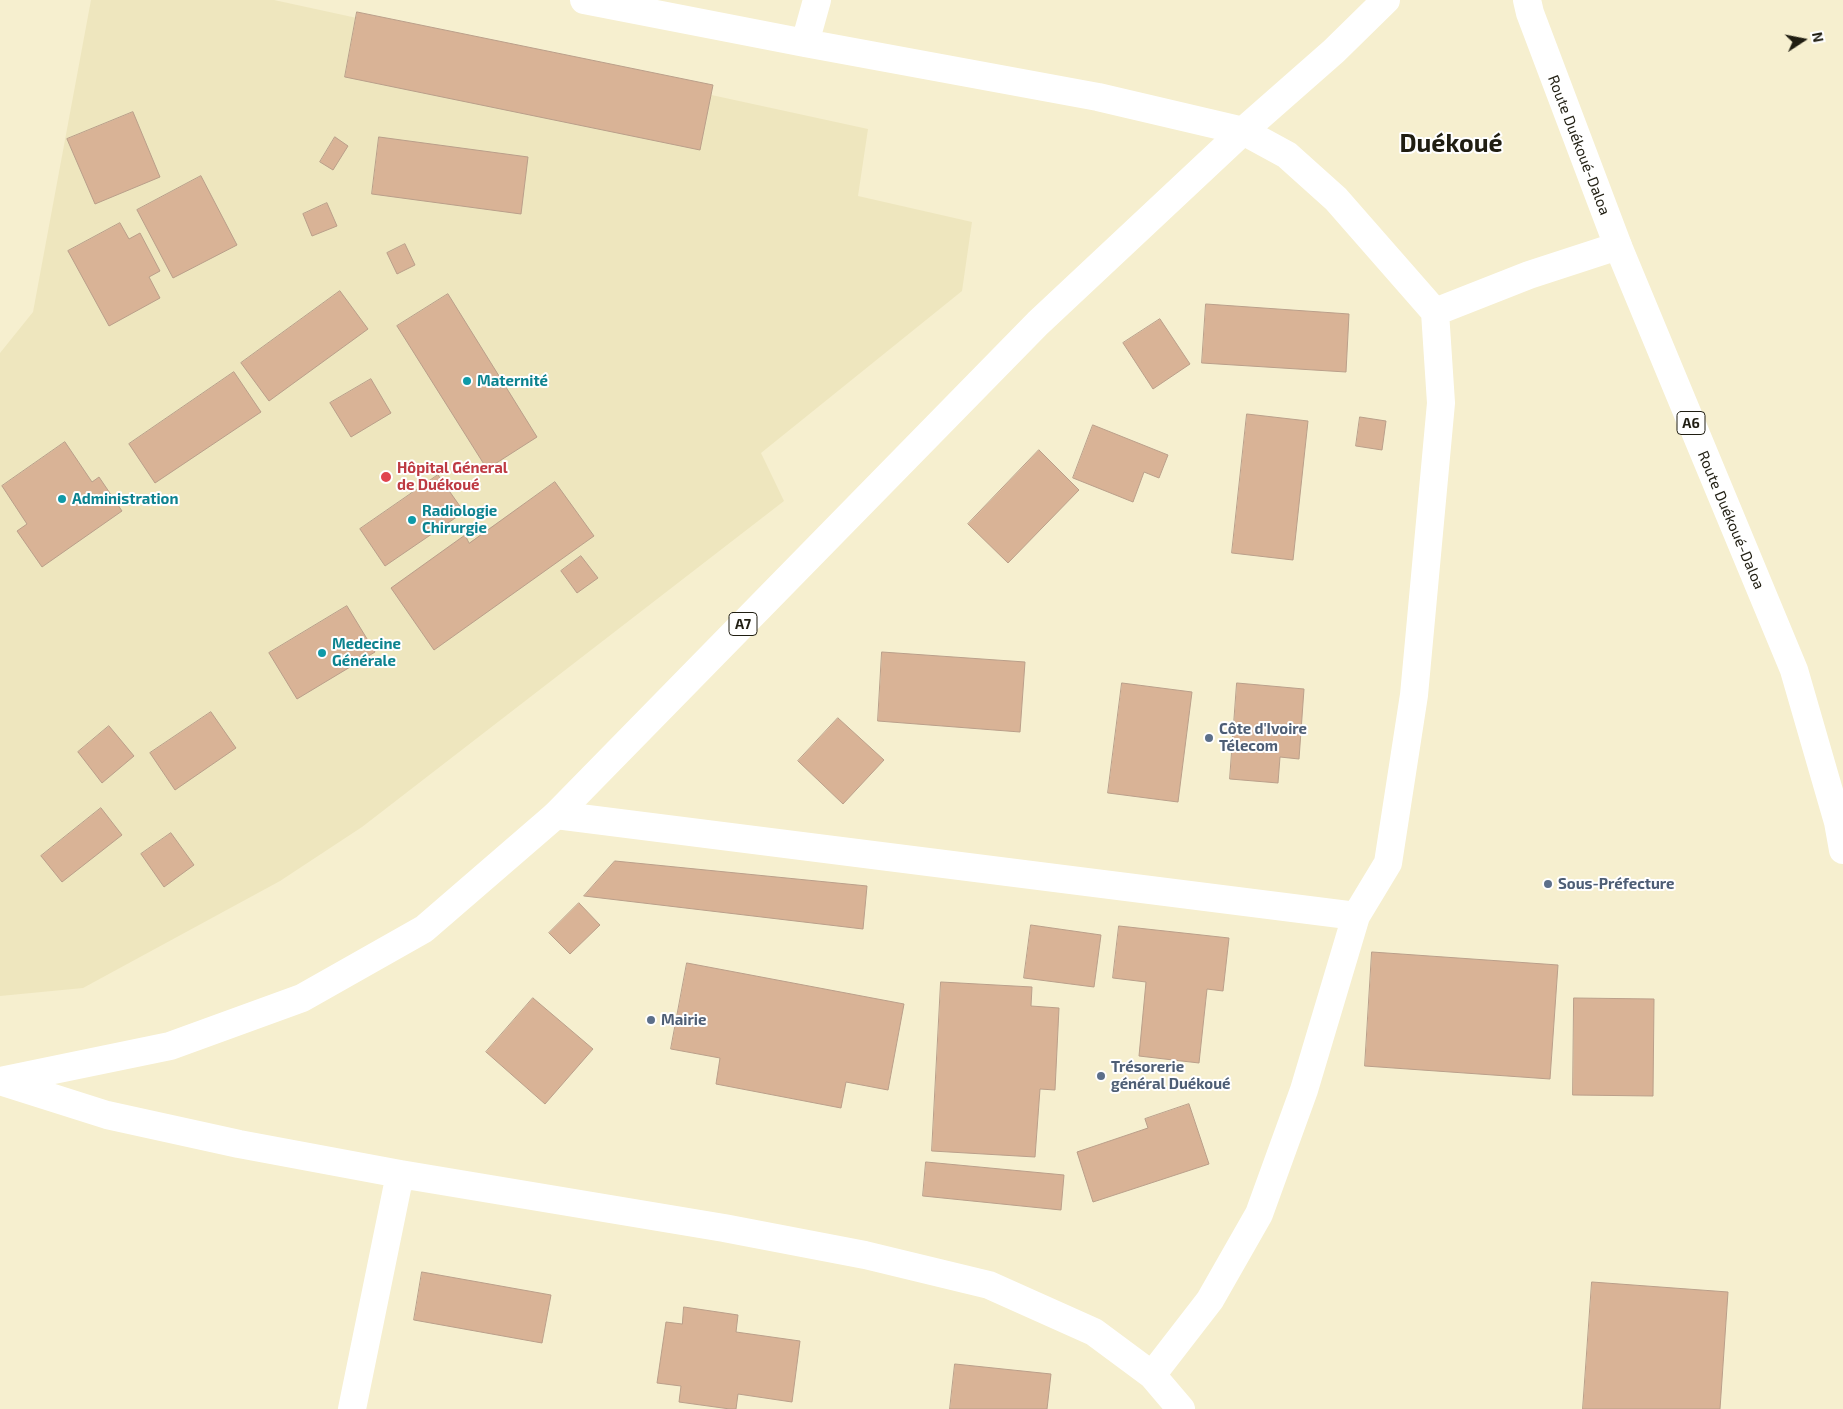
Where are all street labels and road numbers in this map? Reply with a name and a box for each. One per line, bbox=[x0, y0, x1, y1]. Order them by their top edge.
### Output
street label: Route Duékoué-Daloa bbox=[1544, 72, 1614, 218]
road number: A6 bbox=[1677, 412, 1705, 434]
street label: Route Duékoué-Daloa bbox=[1694, 448, 1768, 592]
road number: A7 bbox=[729, 612, 757, 636]

